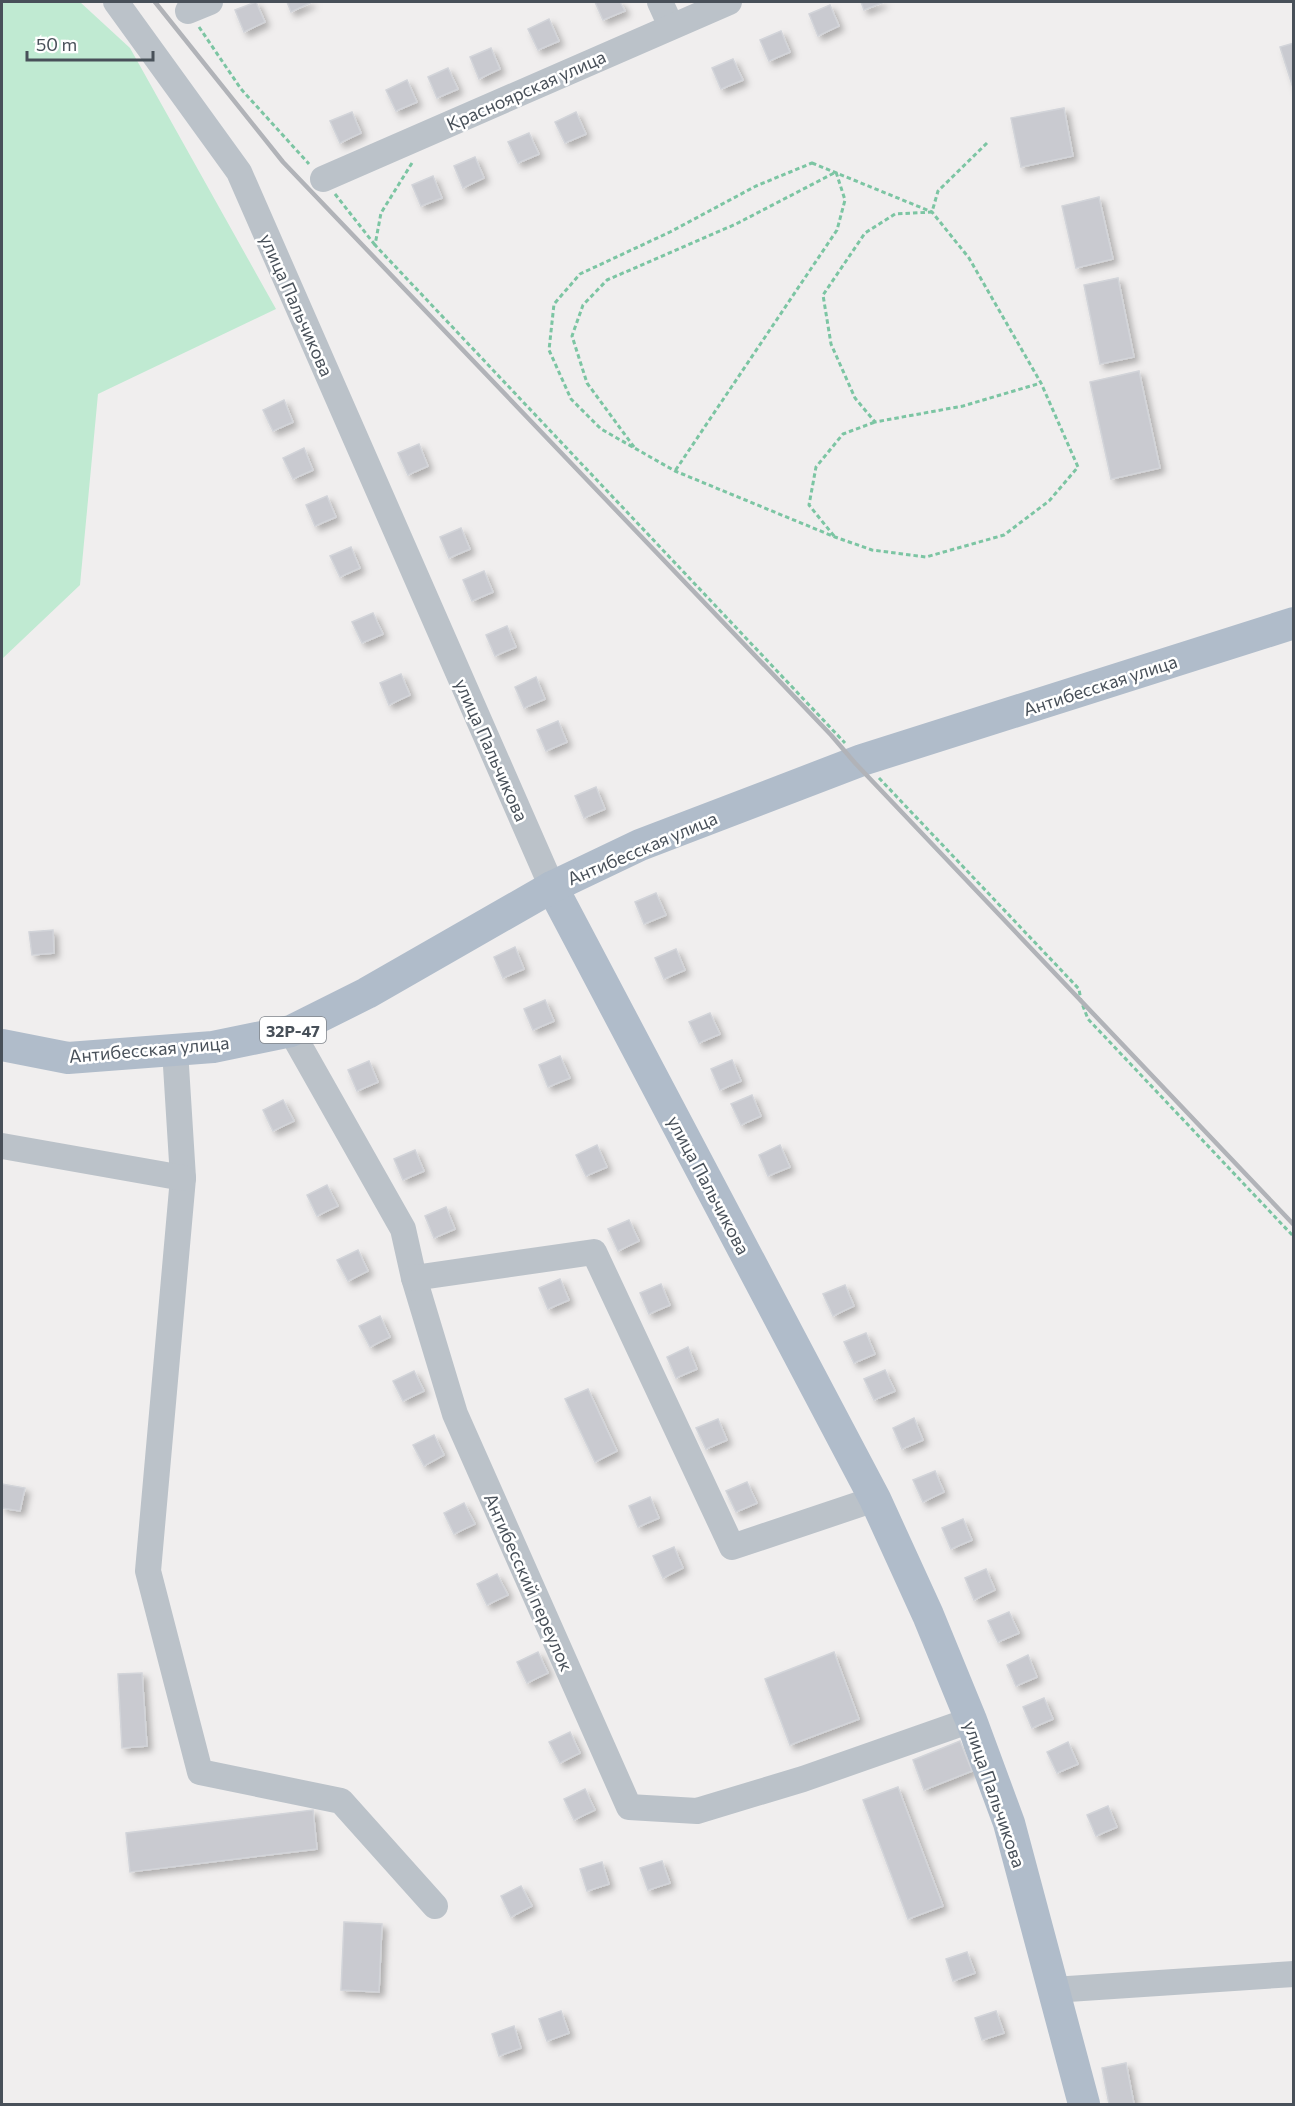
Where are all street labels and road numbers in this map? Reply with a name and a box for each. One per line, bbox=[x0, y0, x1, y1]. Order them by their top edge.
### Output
street label: Красноярская улица bbox=[443, 45, 609, 135]
street label: улица Пальчикова bbox=[256, 230, 338, 380]
street label: Антибесская улица bbox=[1020, 650, 1180, 720]
street label: улица Пальчикова bbox=[451, 675, 533, 825]
street label: Антибесская улица bbox=[564, 806, 720, 890]
road number: 32Р-47 bbox=[260, 1017, 326, 1043]
street label: Антибесская улица bbox=[68, 1031, 230, 1067]
street label: улица Пальчикова bbox=[663, 1112, 755, 1258]
street label: Антибесский переулок bbox=[480, 1490, 578, 1675]
street label: улица Пальчикова bbox=[960, 1718, 1030, 1870]

